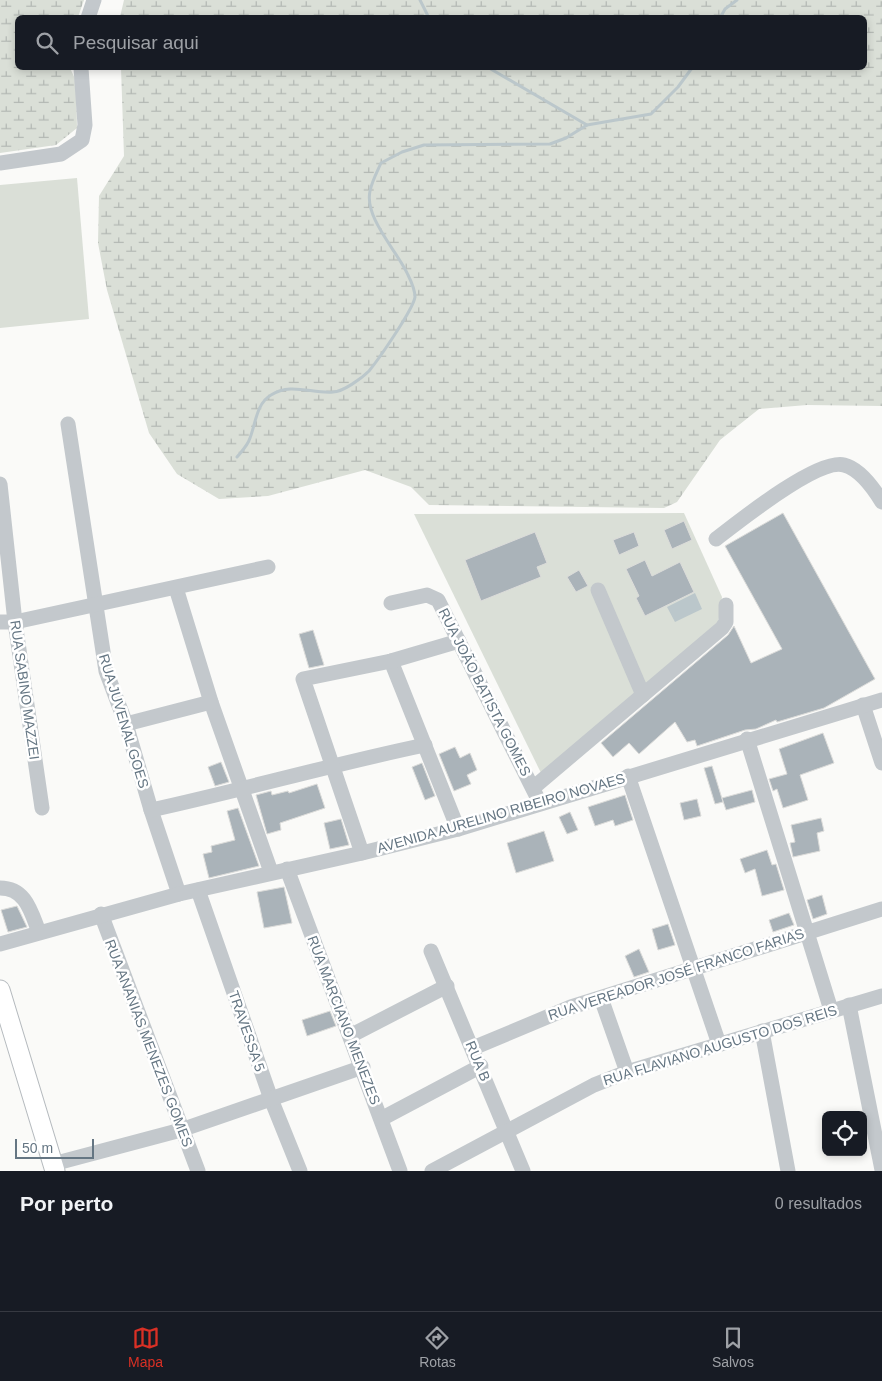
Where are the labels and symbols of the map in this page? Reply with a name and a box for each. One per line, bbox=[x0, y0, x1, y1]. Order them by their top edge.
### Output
street label: RUA JOÃO BATISTA GOMES bbox=[436, 605, 534, 779]
street label: RUA SABINO MAZZEI bbox=[7, 619, 43, 761]
street label: RUA JUVENAL GOES bbox=[96, 652, 152, 790]
street label: AVENIDA AURELINO RIBEIRO NOVAES bbox=[375, 770, 627, 856]
street label: RUA VEREADOR JOSÉ FRANCO FARIAS bbox=[546, 925, 806, 1023]
street label: RUA MARCIANO MENEZES bbox=[304, 933, 384, 1107]
street label: RUA ANANIAS MENEZES GOMES bbox=[102, 937, 196, 1149]
street label: TRAVESSA 5 bbox=[226, 988, 268, 1074]
street label: RUA FLAVIANO AUGUSTO DOS REIS bbox=[601, 1002, 839, 1088]
street label: RUA B bbox=[462, 1039, 494, 1083]
scale bar bbox=[15, 1136, 94, 1159]

